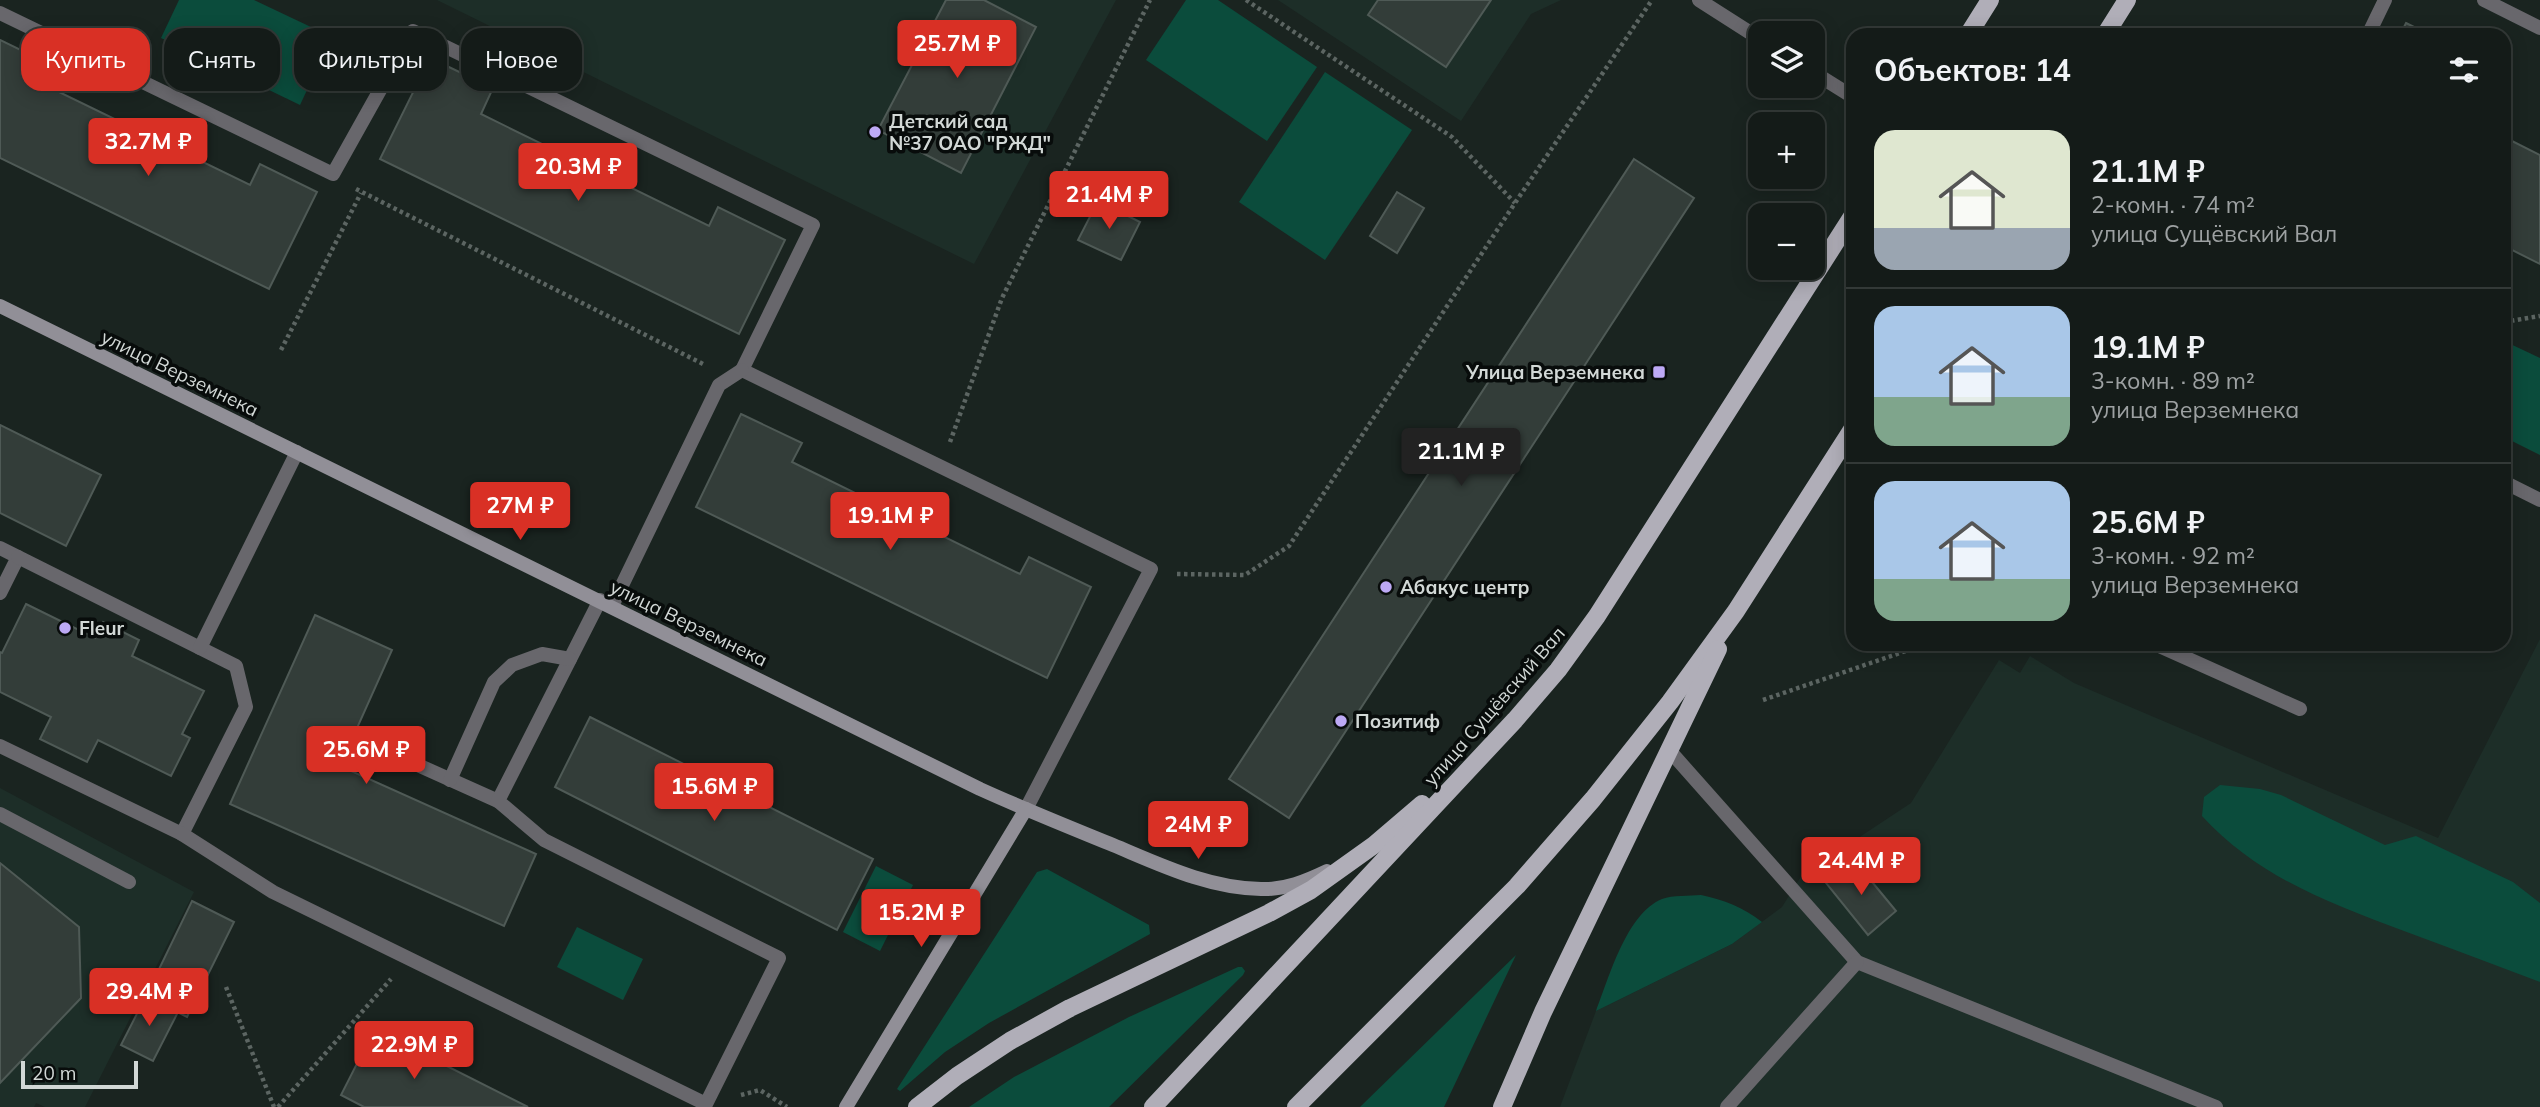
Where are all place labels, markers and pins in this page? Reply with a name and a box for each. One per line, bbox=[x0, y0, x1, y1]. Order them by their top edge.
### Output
pin: 25.7M ₽ bbox=[892, 20, 1022, 80]
place label: Детский сад №37 ОАО "РЖД" bbox=[889, 109, 1051, 155]
pin: 32.7M ₽ bbox=[83, 118, 213, 178]
marker: Детский сад №37 ОАО "РЖД" bbox=[867, 124, 883, 140]
pin: 20.3M ₽ bbox=[513, 144, 643, 203]
pin: 21.4M ₽ bbox=[1044, 172, 1174, 231]
place label: Улица Верземнека bbox=[1465, 360, 1645, 384]
marker: Улица Верземнека bbox=[1651, 364, 1667, 380]
pin: 21.1M ₽ bbox=[1396, 428, 1526, 488]
pin: 27M ₽ bbox=[471, 482, 569, 542]
pin: 19.1M ₽ bbox=[825, 492, 955, 552]
place label: Абакус центр bbox=[1400, 575, 1530, 599]
marker: Абакус центр bbox=[1378, 579, 1394, 595]
place label: Fleur bbox=[79, 616, 125, 640]
marker: Fleur bbox=[57, 620, 73, 636]
place label: Позитиф bbox=[1355, 709, 1440, 733]
marker: Позитиф bbox=[1333, 713, 1349, 729]
pin: 25.6M ₽ bbox=[301, 726, 431, 786]
pin: 15.6M ₽ bbox=[649, 764, 779, 823]
pin: 24M ₽ bbox=[1149, 802, 1247, 861]
pin: 24.4M ₽ bbox=[1796, 838, 1926, 897]
pin: 15.2M ₽ bbox=[856, 890, 986, 949]
pin: 29.4M ₽ bbox=[84, 968, 214, 1028]
pin: 22.9M ₽ bbox=[349, 1021, 479, 1081]

